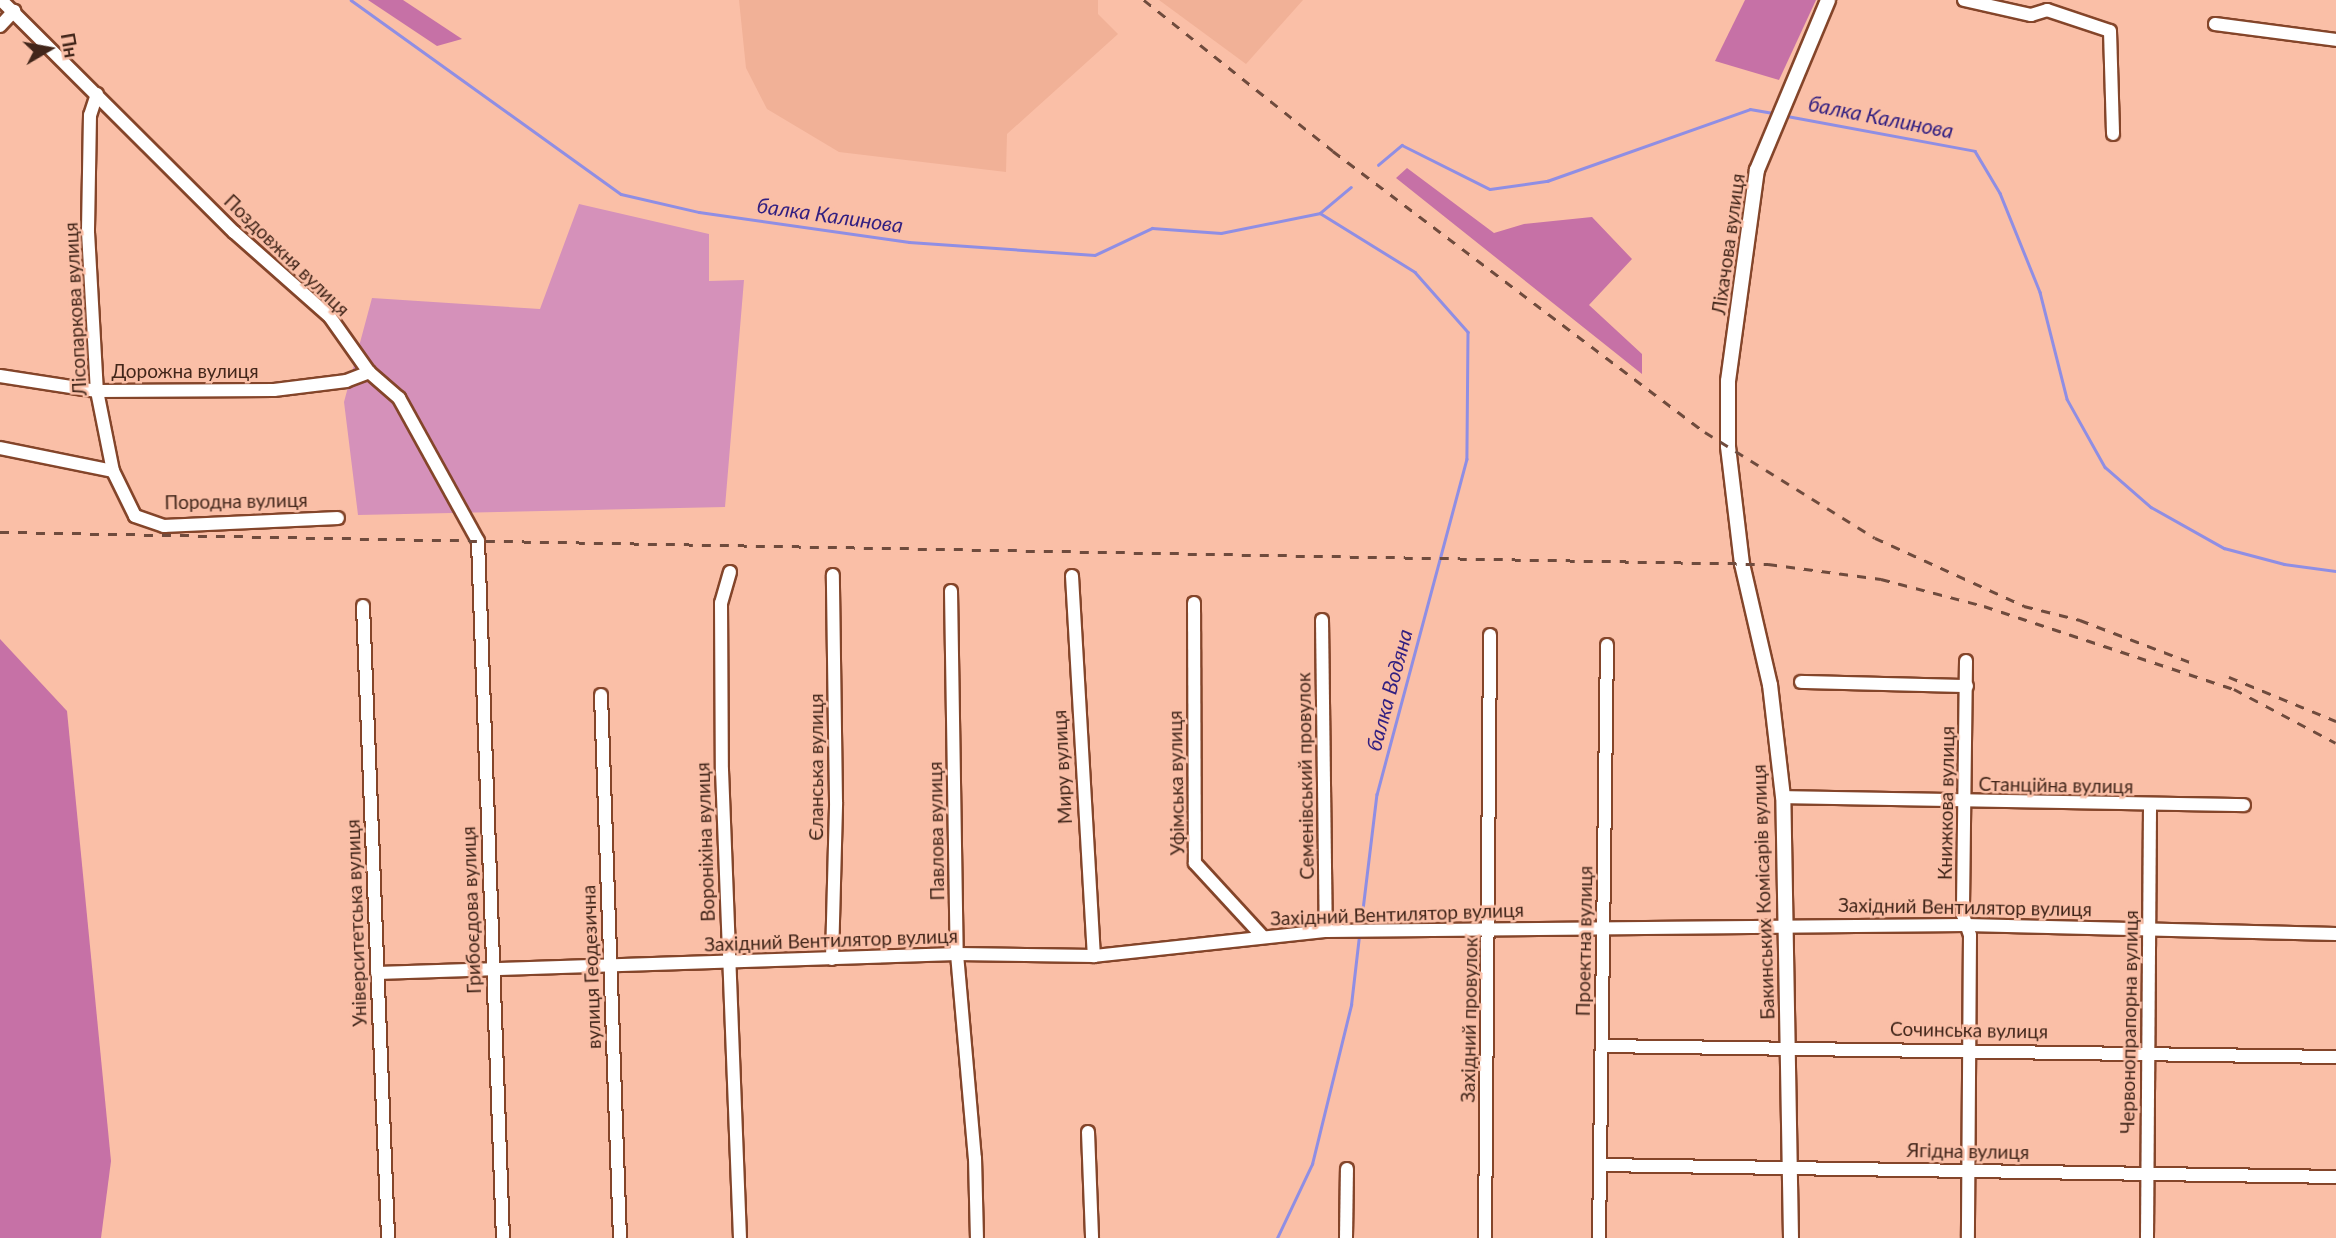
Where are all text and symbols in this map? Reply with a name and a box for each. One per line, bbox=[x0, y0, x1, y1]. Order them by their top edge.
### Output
north arrow bbox=[14, 14, 84, 84]
text: Пн bbox=[57, 31, 84, 59]
water label: балка Калинова bbox=[1806, 91, 1956, 143]
street label: Ліхачова вулиця bbox=[1707, 172, 1749, 316]
street label: Поздовжня вулиця bbox=[220, 189, 354, 321]
water label: балка Калинова bbox=[755, 192, 905, 238]
street label: Лісопаркова вулиця bbox=[59, 222, 91, 396]
street label: Дорожна вулиця bbox=[111, 360, 259, 382]
street label: Породна вулиця bbox=[164, 488, 308, 514]
water label: балка Водяна bbox=[1361, 626, 1417, 754]
street label: Семенівський провулок bbox=[1292, 672, 1318, 880]
street label: Єланська вулиця bbox=[805, 693, 827, 841]
street label: Миру вулиця bbox=[1048, 709, 1076, 825]
street label: Уфімська вулиця bbox=[1163, 710, 1189, 856]
street label: Книжкова вулиця bbox=[1933, 726, 1959, 880]
street label: Павлова вулиця bbox=[923, 761, 949, 901]
street label: Вороніхіна вулиця bbox=[691, 762, 719, 922]
street label: Бакинських Комісарів вулиця bbox=[1747, 764, 1779, 1020]
street label: Станційна вулиця bbox=[1978, 772, 2134, 798]
street label: Університетська вулиця bbox=[341, 819, 371, 1027]
street label: Грибоєдова вулиця bbox=[457, 826, 485, 994]
street label: Проектна вулиця bbox=[1571, 865, 1597, 1017]
street label: вулиця Геодезична bbox=[577, 885, 605, 1049]
street label: Західний Вентилятор вулиця bbox=[1838, 893, 2092, 921]
street label: Західний Вентилятор вулиця bbox=[1270, 898, 1524, 930]
street label: Червонопрапорна вулиця bbox=[2116, 910, 2142, 1134]
street label: Західний Вентилятор вулиця bbox=[704, 924, 958, 956]
street label: Західний провулок bbox=[1456, 937, 1482, 1103]
street label: Сочинська вулиця bbox=[1890, 1017, 2048, 1043]
street label: Ягідна вулиця bbox=[1906, 1139, 2030, 1163]

